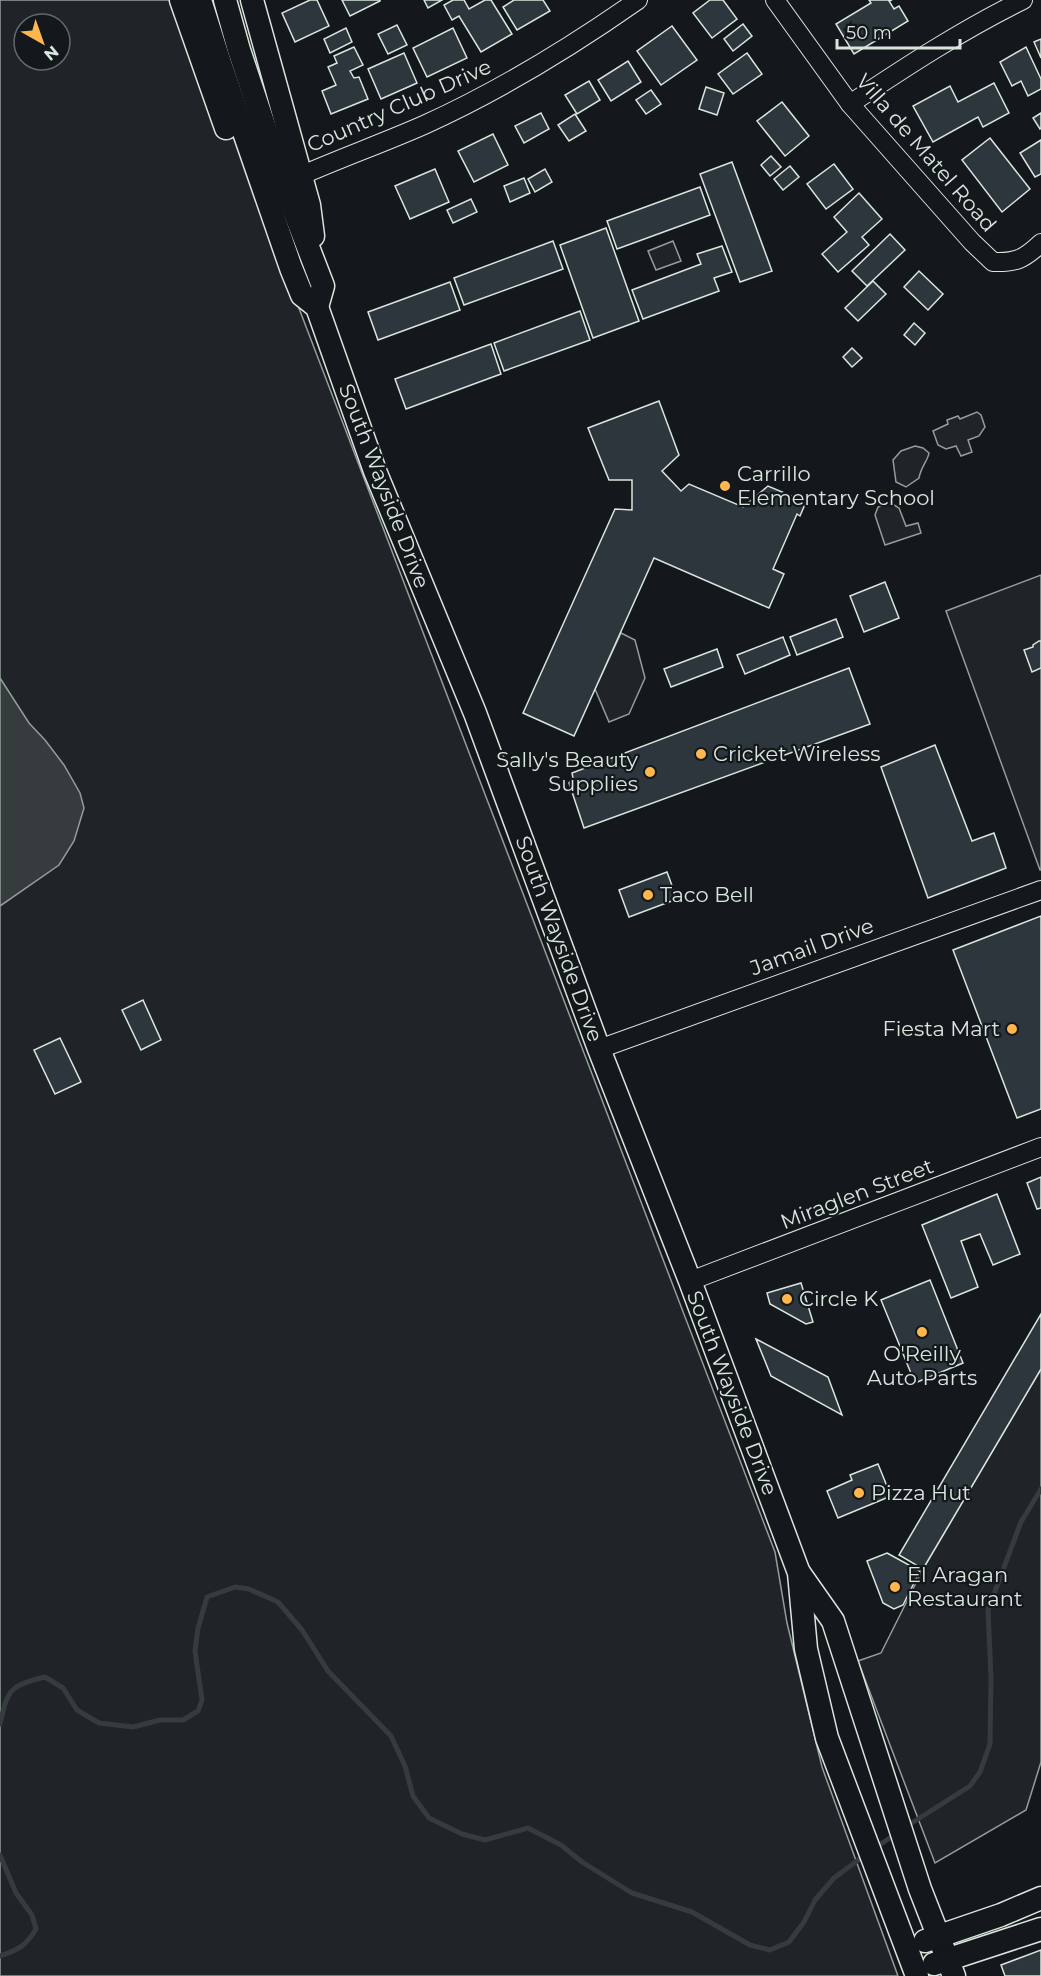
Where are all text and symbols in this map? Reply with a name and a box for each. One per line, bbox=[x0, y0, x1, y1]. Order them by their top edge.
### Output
north arrow bbox=[12, 12, 72, 72]
scale bar bbox=[837, 12, 960, 50]
text: 50 m bbox=[846, 22, 892, 44]
text: N bbox=[40, 42, 62, 65]
street label: Country Club Drive bbox=[303, 54, 495, 157]
street label: Villa de Matel Road bbox=[851, 69, 1002, 237]
street label: South Wayside Drive bbox=[334, 380, 435, 592]
place label: Carrillo Elementary School bbox=[737, 461, 935, 510]
marker: Carrillo Elementary School bbox=[718, 479, 732, 493]
place label: Cricket Wireless bbox=[713, 741, 881, 766]
place label: Sally's Beauty Supplies bbox=[496, 747, 639, 796]
marker: Cricket Wireless bbox=[694, 747, 708, 761]
marker: Sally's Beauty Supplies bbox=[643, 765, 657, 779]
street label: South Wayside Drive bbox=[511, 833, 608, 1045]
place label: Taco Bell bbox=[660, 882, 754, 907]
marker: Taco Bell bbox=[641, 888, 655, 902]
street label: Jamail Drive bbox=[746, 913, 877, 981]
place label: Fiesta Mart bbox=[882, 1016, 1000, 1041]
marker: Fiesta Mart bbox=[1005, 1022, 1019, 1036]
street label: Miraglen Street bbox=[777, 1153, 937, 1234]
place label: Circle K bbox=[799, 1286, 878, 1311]
street label: South Wayside Drive bbox=[682, 1287, 783, 1499]
marker: Circle K bbox=[780, 1292, 794, 1306]
marker: O'Reilly Auto Parts bbox=[915, 1325, 929, 1339]
place label: O'Reilly Auto Parts bbox=[867, 1341, 977, 1390]
place label: Pizza Hut bbox=[871, 1480, 971, 1505]
marker: Pizza Hut bbox=[852, 1486, 866, 1500]
place label: El Aragan Restaurant bbox=[907, 1562, 1022, 1611]
marker: El Aragan Restaurant bbox=[888, 1580, 902, 1594]

